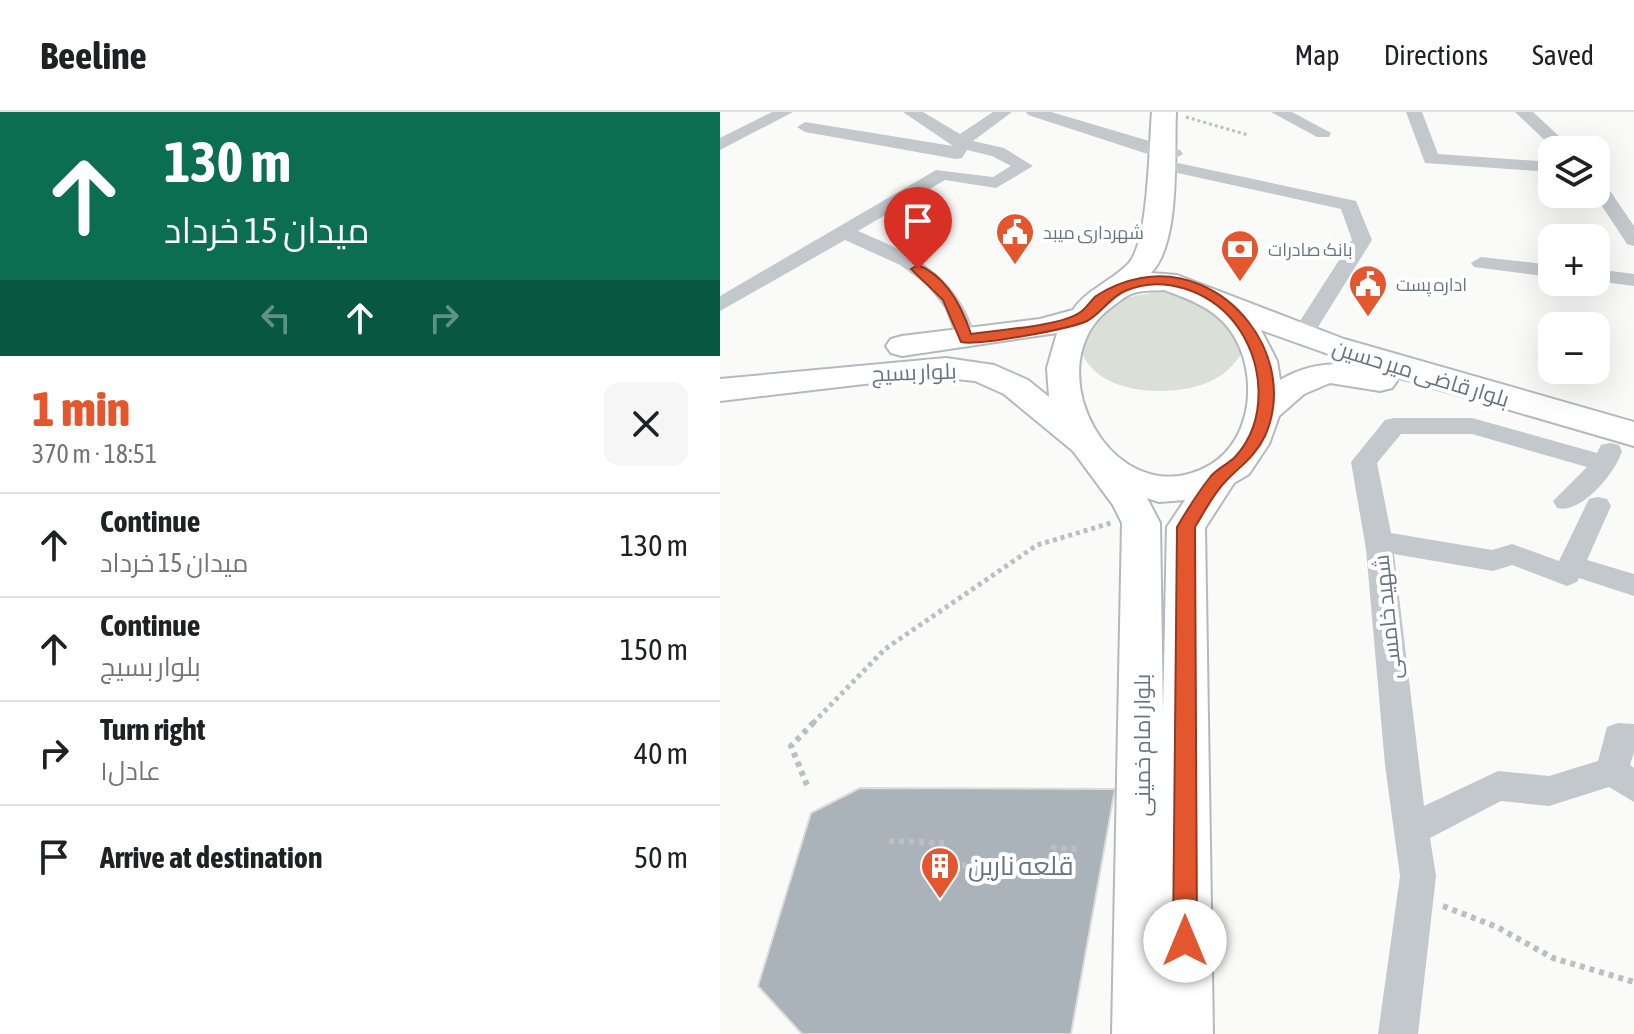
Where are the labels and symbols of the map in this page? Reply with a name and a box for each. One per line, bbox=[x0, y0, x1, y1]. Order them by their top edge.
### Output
pin bbox=[884, 187, 952, 269]
public building icon: شهرداری میبد bbox=[994, 211, 1036, 266]
place label: شهرداری میبد bbox=[1043, 222, 1144, 244]
bank icon: بانک صادرات bbox=[1219, 228, 1261, 283]
place label: بانک صادرات bbox=[1268, 239, 1353, 261]
public building icon: اداره پست bbox=[1347, 263, 1389, 318]
place label: اداره پست bbox=[1396, 274, 1467, 297]
street label: بلوار قاضی میر حسین bbox=[1329, 334, 1513, 413]
street label: بلوار بسیج bbox=[871, 358, 957, 388]
street label: شهید خامسی bbox=[1368, 553, 1407, 681]
street label: بلوار امام خمینی bbox=[1129, 674, 1158, 816]
building icon: قلعه نارین bbox=[919, 845, 961, 900]
place label: قلعه نارین bbox=[968, 851, 1073, 882]
position arrow bbox=[1143, 899, 1227, 983]

